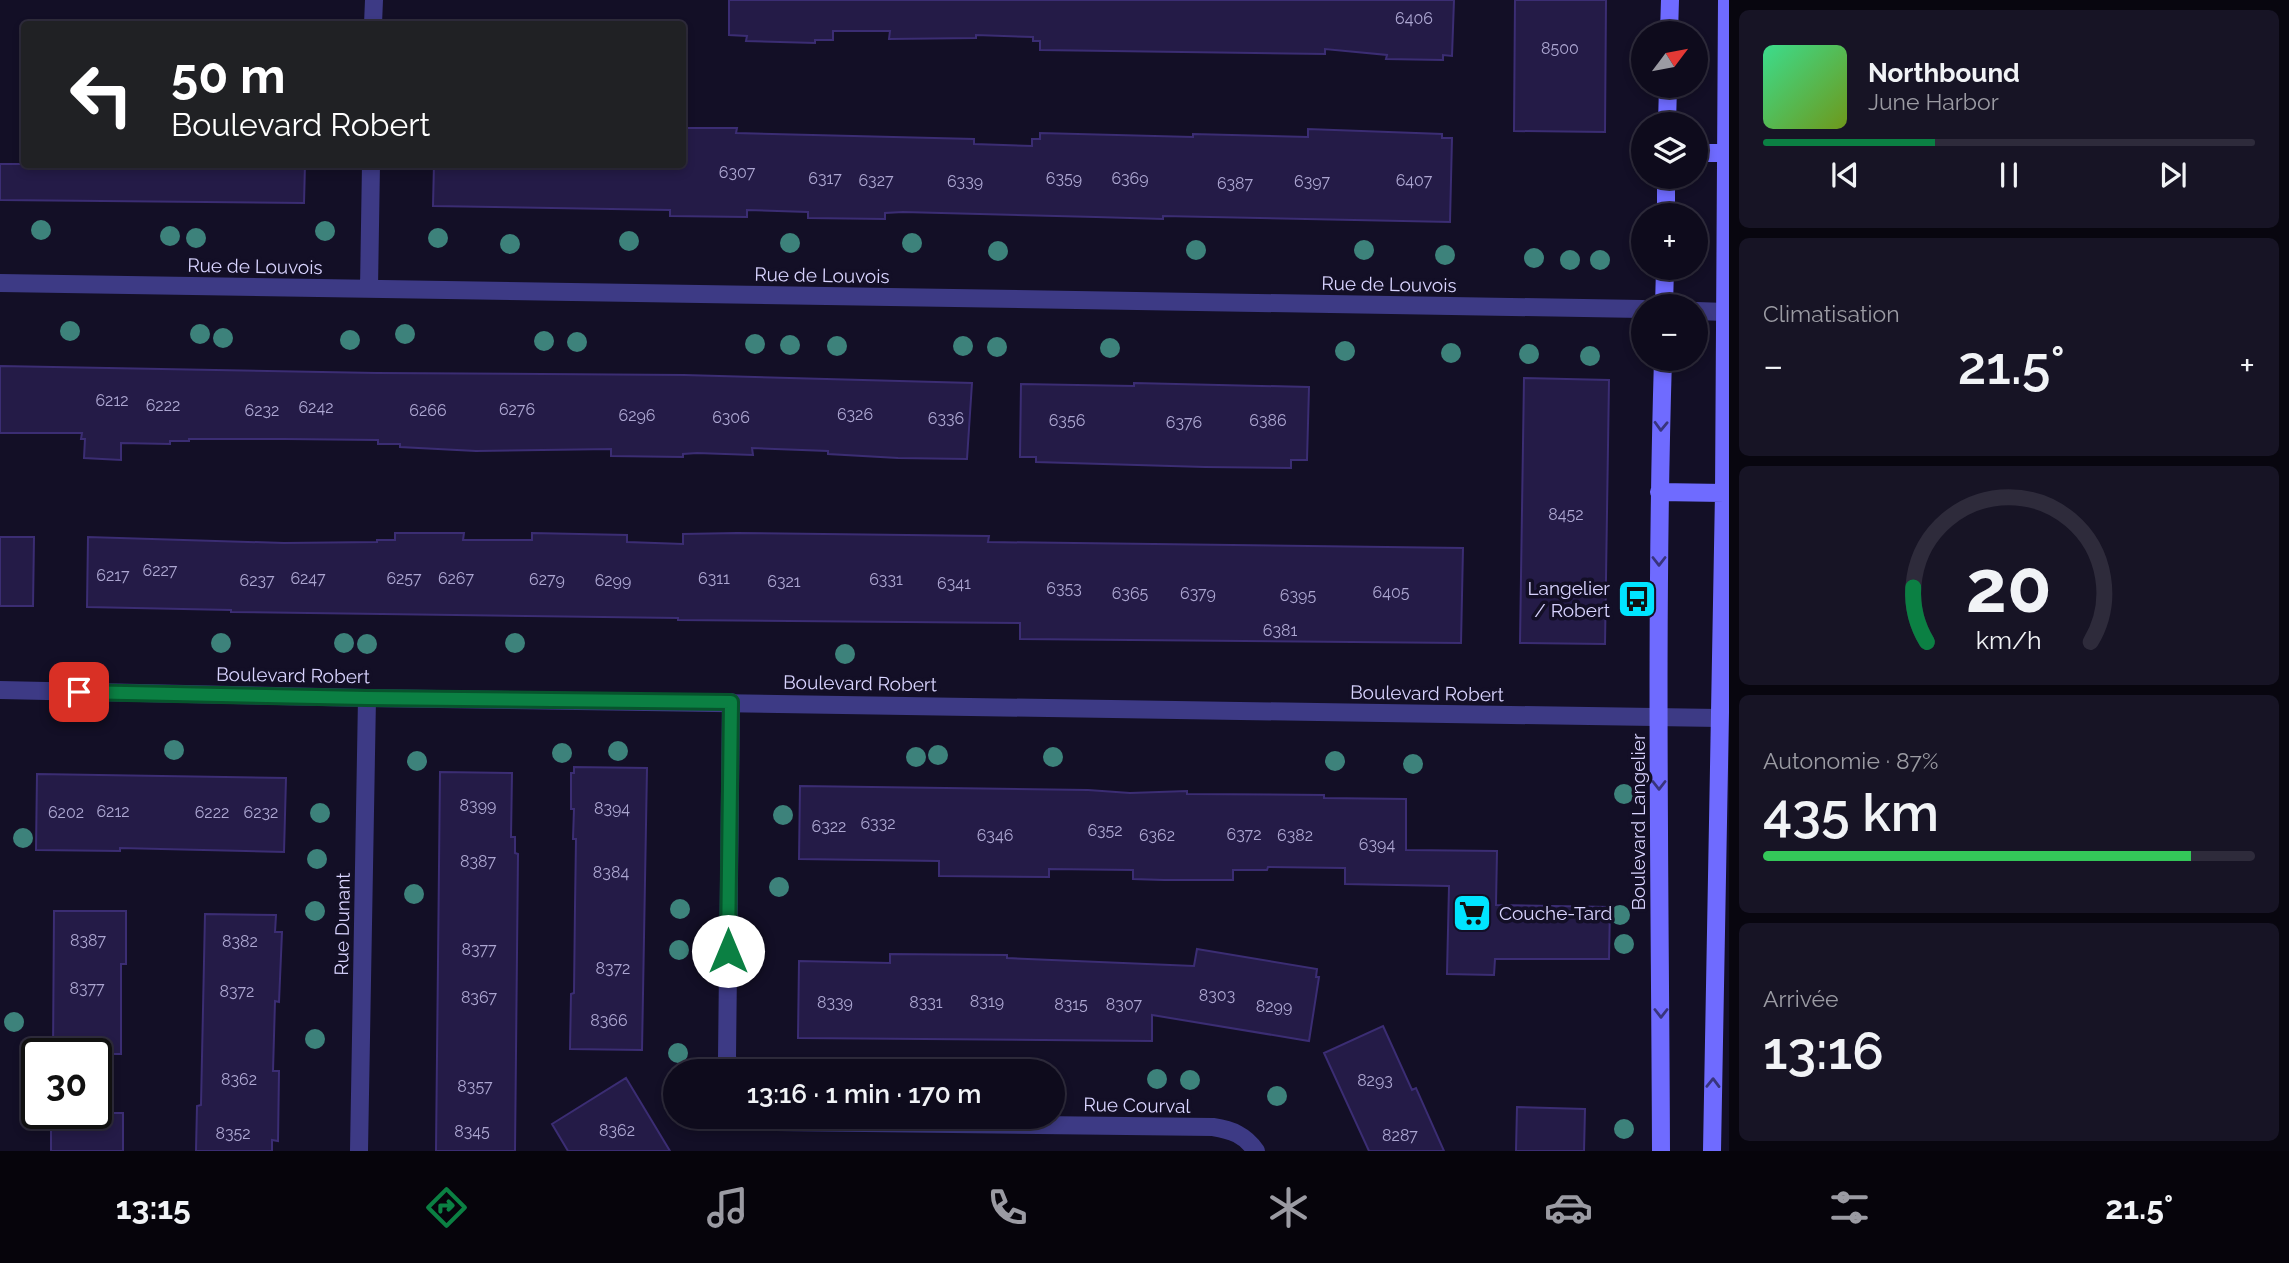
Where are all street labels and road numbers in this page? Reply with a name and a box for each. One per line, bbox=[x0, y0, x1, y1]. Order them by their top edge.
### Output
street label: Rue de Louvois bbox=[187, 254, 323, 278]
street label: Rue de Louvois bbox=[754, 263, 890, 287]
street label: Rue de Louvois bbox=[1321, 272, 1457, 296]
street label: Boulevard Robert bbox=[216, 663, 371, 687]
street label: Boulevard Robert bbox=[783, 671, 938, 695]
street label: Boulevard Robert bbox=[1350, 681, 1505, 705]
street label: Boulevard Langelier bbox=[1627, 733, 1649, 911]
street label: Rue Dunant bbox=[330, 872, 354, 976]
street label: Rue Courval bbox=[1083, 1093, 1192, 1117]

